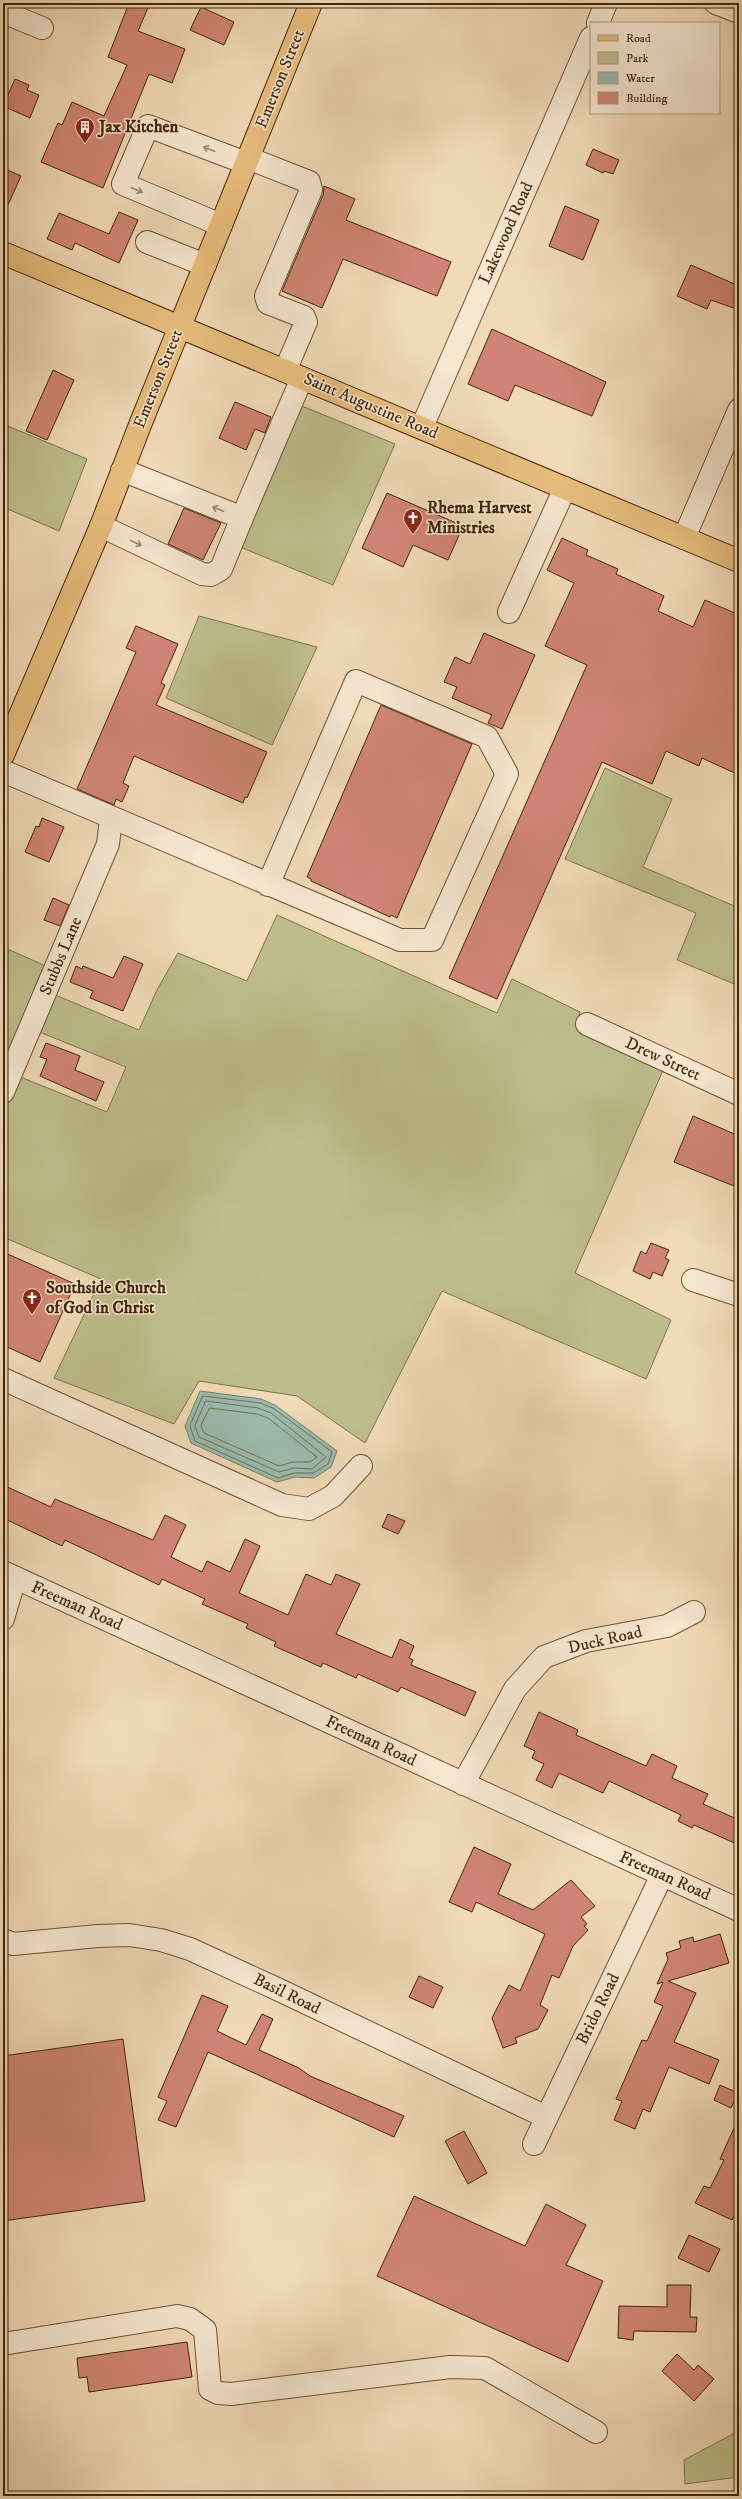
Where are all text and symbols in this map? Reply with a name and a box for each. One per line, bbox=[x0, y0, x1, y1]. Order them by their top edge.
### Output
legend bbox=[590, 22, 720, 114]
street label: Emerson Street bbox=[250, 26, 310, 132]
text: Road bbox=[626, 31, 651, 46]
text: Park bbox=[626, 51, 648, 66]
text: Water bbox=[625, 71, 655, 86]
text: Building bbox=[626, 91, 667, 106]
building icon: Jax Kitchen bbox=[74, 116, 96, 144]
place label: Jax Kitchen bbox=[97, 116, 179, 138]
one-way arrow bbox=[204, 144, 216, 152]
street label: Lakewood Road bbox=[474, 178, 539, 287]
one-way arrow bbox=[130, 187, 142, 194]
street label: Emerson Street bbox=[128, 326, 188, 432]
street label: Saint Augustine Road bbox=[300, 368, 442, 444]
place label: Rhema Harvest Ministries bbox=[427, 497, 532, 539]
one-way arrow bbox=[213, 504, 225, 512]
church icon: Rhema Harvest Ministries bbox=[402, 507, 424, 535]
one-way arrow bbox=[130, 540, 142, 547]
street label: Stubbs Lane bbox=[35, 913, 87, 999]
street label: Drew Street bbox=[622, 1032, 705, 1086]
place label: Southside Church of God in Christ bbox=[46, 1277, 166, 1319]
church icon: Southside Church of God in Christ bbox=[21, 1287, 43, 1315]
street label: Freeman Road bbox=[28, 1576, 127, 1636]
street label: Duck Road bbox=[566, 1621, 645, 1659]
street label: Freeman Road bbox=[322, 1710, 420, 1772]
street label: Freeman Road bbox=[616, 1846, 715, 1906]
street label: Basil Road bbox=[250, 1968, 325, 2020]
street label: Brido Road bbox=[571, 1969, 625, 2048]

